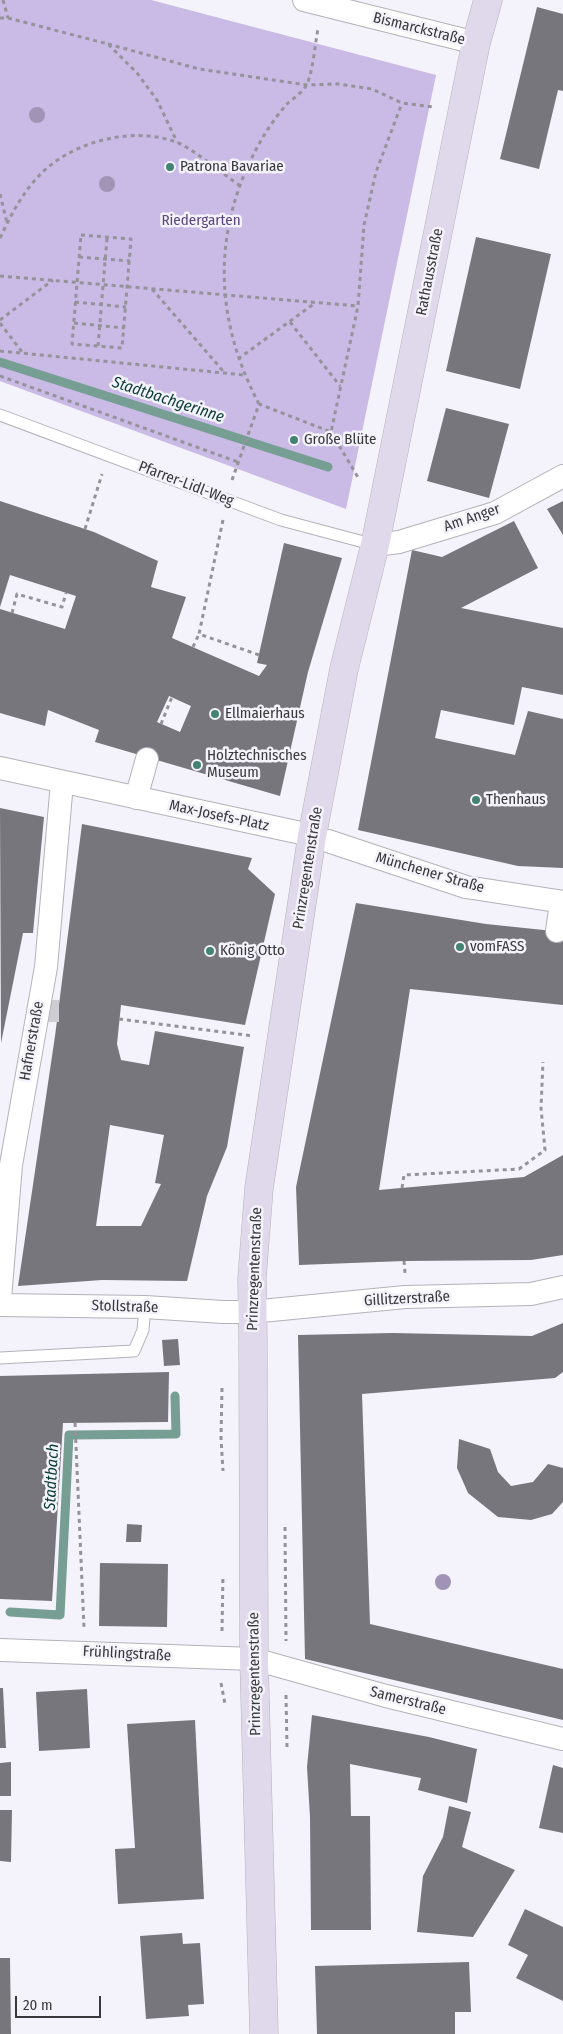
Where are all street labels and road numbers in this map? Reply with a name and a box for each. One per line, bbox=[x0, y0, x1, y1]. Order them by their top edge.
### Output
street label: Bismarckstraße bbox=[371, 9, 467, 49]
street label: Rathausstraße bbox=[413, 227, 447, 317]
street label: Pfarrer-Lidl-Weg bbox=[136, 458, 236, 510]
street label: Am Anger bbox=[442, 500, 502, 536]
street label: Max-Josefs-Platz bbox=[168, 797, 270, 835]
street label: Prinzregentenstraße bbox=[289, 806, 327, 930]
street label: Münchener Straße bbox=[374, 849, 486, 897]
street label: Hafnerstraße bbox=[16, 1000, 48, 1082]
street label: Prinzregentenstraße bbox=[244, 1207, 266, 1331]
street label: Gillitzerstraße bbox=[364, 1288, 450, 1310]
street label: Stollstraße bbox=[91, 1297, 159, 1317]
street label: Prinzregentenstraße bbox=[245, 1612, 265, 1736]
street label: Frühlingstraße bbox=[82, 1643, 172, 1665]
street label: Samerstraße bbox=[368, 1683, 448, 1719]

